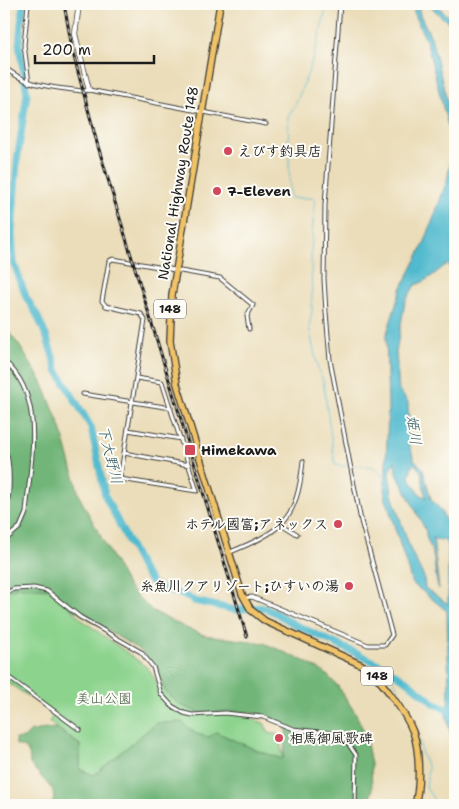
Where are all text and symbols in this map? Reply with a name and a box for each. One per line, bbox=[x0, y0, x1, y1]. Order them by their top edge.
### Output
scale bar bbox=[35, 32, 154, 64]
text: 200 m bbox=[42, 40, 91, 60]
street label: National Highway Route 148 bbox=[154, 85, 202, 281]
place label: えびす釣具店 bbox=[238, 142, 322, 160]
marker: えびす釣具店 bbox=[222, 145, 234, 157]
place label: 7-Eleven bbox=[227, 182, 291, 200]
marker: 7-Eleven bbox=[211, 185, 223, 197]
road number: 148 bbox=[154, 300, 186, 318]
water label: 姫川 bbox=[402, 414, 426, 446]
water label: 下大野川 bbox=[93, 423, 127, 487]
place label: Himekawa bbox=[201, 441, 277, 459]
marker: Himekawa bbox=[183, 443, 197, 457]
place label: ホテル國富;アネックス bbox=[185, 515, 328, 533]
marker: ホテル國富;アネックス bbox=[332, 518, 344, 530]
place label: 糸魚川クアリゾート;ひすいの湯 bbox=[140, 577, 339, 595]
marker: 糸魚川クアリゾート;ひすいの湯 bbox=[343, 580, 355, 592]
road number: 148 bbox=[361, 666, 393, 686]
park label: 美山公園 bbox=[76, 689, 132, 707]
place label: 相馬御風歌碑 bbox=[289, 729, 373, 747]
marker: 相馬御風歌碑 bbox=[273, 732, 285, 744]

